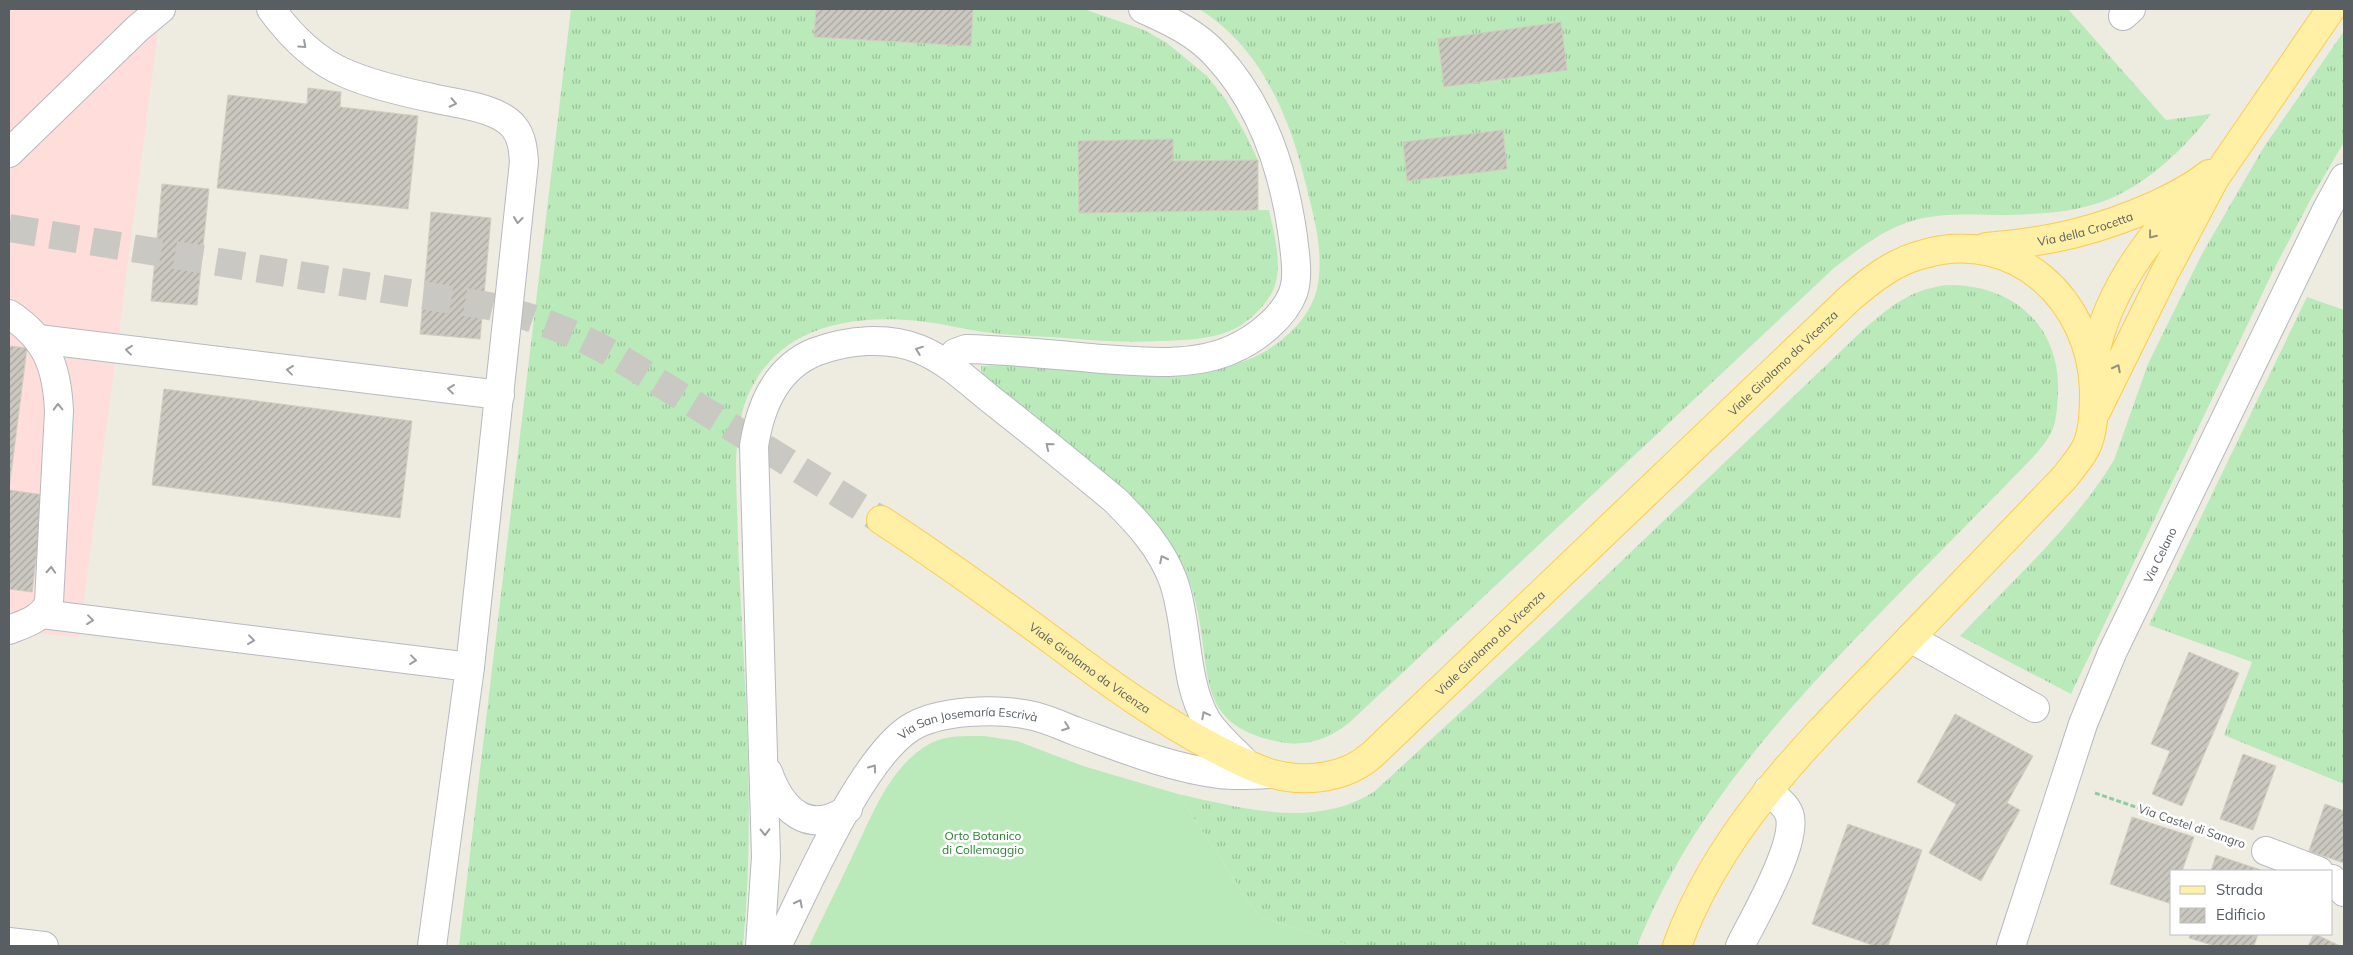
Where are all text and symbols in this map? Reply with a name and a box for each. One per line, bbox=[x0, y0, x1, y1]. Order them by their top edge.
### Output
one-way arrow bbox=[298, 39, 307, 48]
one-way arrow bbox=[448, 97, 457, 108]
street label: Via della Crocetta bbox=[2036, 208, 2135, 248]
one-way arrow bbox=[513, 216, 524, 224]
one-way arrow bbox=[2150, 229, 2158, 238]
street label: Viale Girolamo da Vicenza bbox=[1724, 307, 1840, 418]
one-way arrow bbox=[124, 345, 132, 356]
one-way arrow bbox=[915, 346, 924, 356]
one-way arrow bbox=[2111, 364, 2121, 373]
one-way arrow bbox=[286, 365, 294, 376]
one-way arrow bbox=[447, 384, 455, 395]
one-way arrow bbox=[53, 403, 64, 411]
one-way arrow bbox=[1046, 444, 1055, 452]
street label: Via Celano bbox=[2140, 525, 2179, 585]
one-way arrow bbox=[1159, 556, 1169, 565]
one-way arrow bbox=[45, 565, 56, 573]
street label: Viale Girolamo da Vicenza bbox=[1432, 587, 1548, 698]
one-way arrow bbox=[86, 614, 94, 625]
street label: Viale Girolamo da Vicenza bbox=[1027, 619, 1154, 716]
one-way arrow bbox=[248, 634, 256, 645]
one-way arrow bbox=[409, 654, 417, 665]
street label: Via San Josemaría Escrivà bbox=[894, 704, 1040, 742]
one-way arrow bbox=[1201, 712, 1211, 721]
one-way arrow bbox=[1061, 721, 1069, 731]
one-way arrow bbox=[867, 764, 876, 774]
street label: Via Castel di Sangro bbox=[2136, 801, 2248, 851]
one-way arrow bbox=[760, 828, 771, 836]
park label: Orto Botanico di Collemaggio bbox=[942, 828, 1024, 857]
legend bbox=[2170, 870, 2333, 935]
text: Strada bbox=[2216, 880, 2263, 899]
one-way arrow bbox=[793, 899, 803, 908]
text: Edificio bbox=[2216, 905, 2266, 924]

